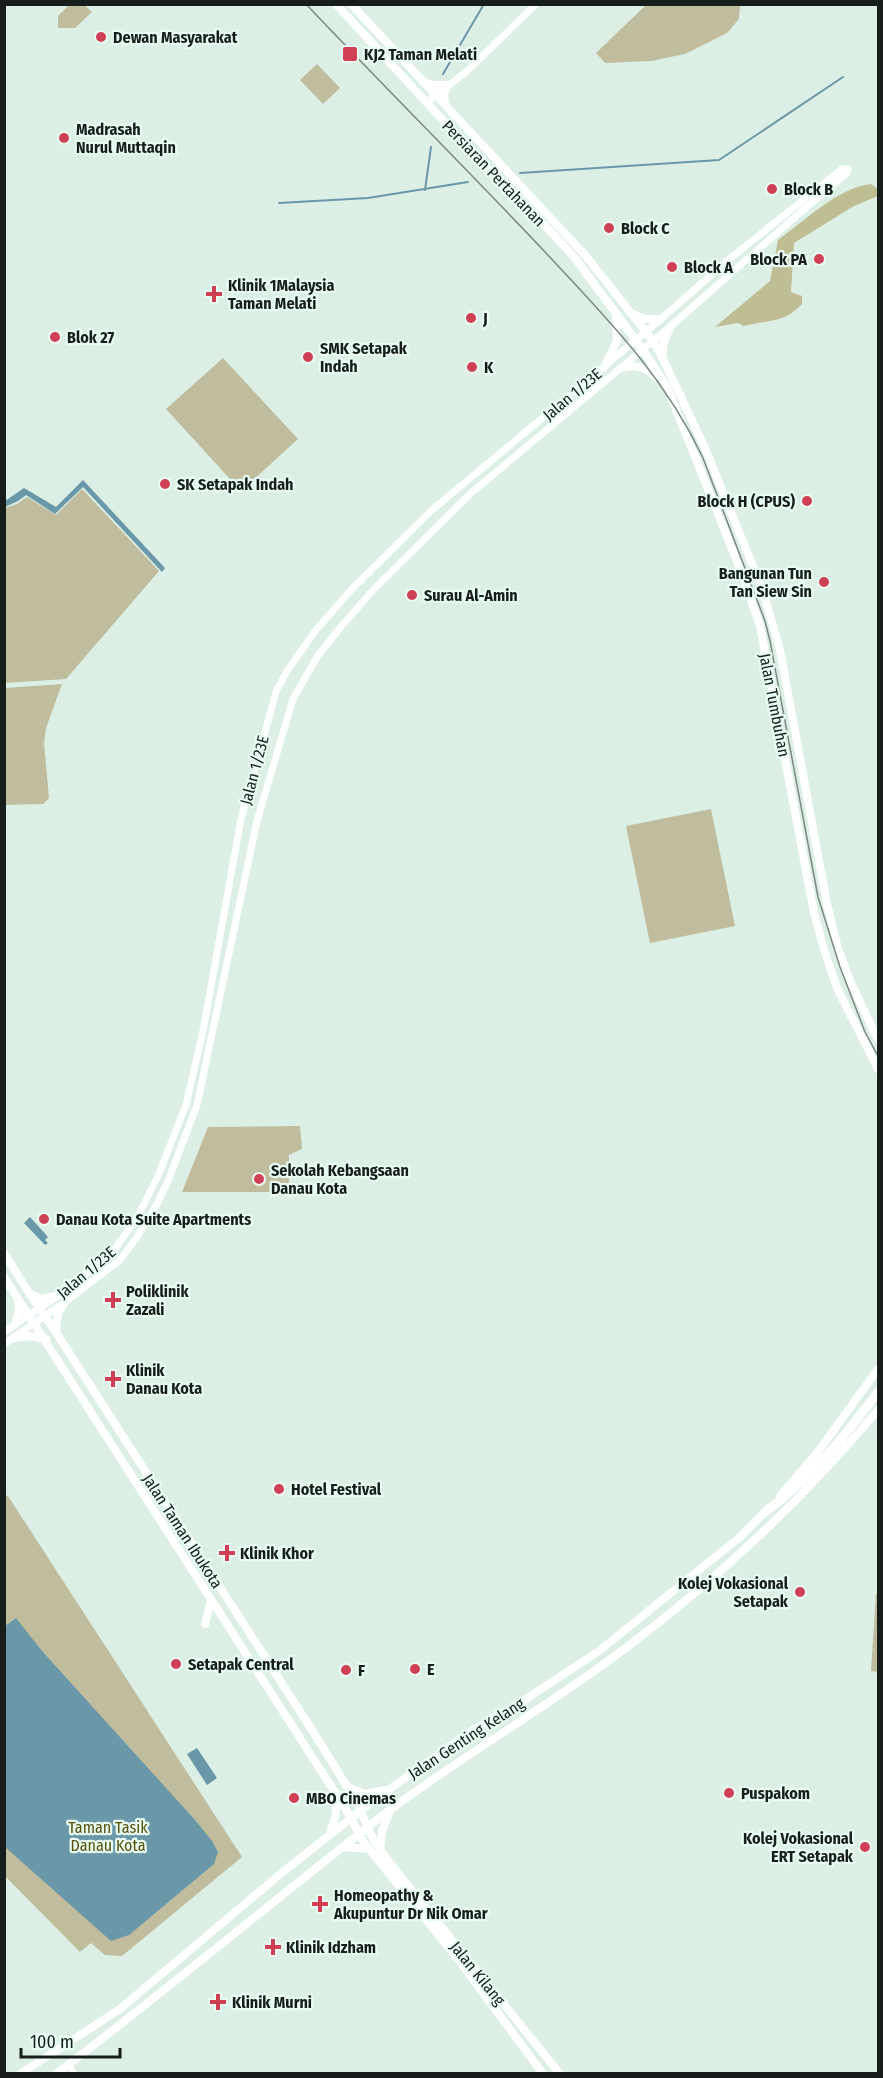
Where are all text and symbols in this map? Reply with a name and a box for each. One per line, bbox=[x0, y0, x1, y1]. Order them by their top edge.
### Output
place label: Dewan Masyarakat bbox=[113, 28, 238, 47]
marker: Dewan Masyarakat bbox=[94, 30, 108, 44]
marker: KJ2 Taman Melati bbox=[341, 45, 359, 63]
place label: KJ2 Taman Melati bbox=[364, 45, 477, 64]
street label: Persiaran Pertahanan bbox=[438, 116, 549, 230]
place label: Madrasah Nurul Muttaqin bbox=[76, 120, 176, 157]
marker: Madrasah Nurul Muttaqin bbox=[57, 131, 71, 145]
place label: Block B bbox=[784, 180, 833, 199]
marker: Block B bbox=[765, 182, 779, 196]
place label: Block C bbox=[621, 219, 670, 238]
marker: Block C bbox=[602, 221, 616, 235]
place label: Block PA bbox=[750, 250, 807, 269]
marker: Block PA bbox=[812, 252, 826, 266]
place label: Block A bbox=[684, 258, 733, 277]
marker: Block A bbox=[665, 260, 679, 274]
place label: Klinik 1Malaysia Taman Melati bbox=[228, 276, 335, 313]
marker: Klinik 1Malaysia Taman Melati bbox=[205, 285, 223, 303]
place label: J bbox=[482, 309, 488, 328]
marker: J bbox=[464, 311, 478, 325]
place label: Blok 27 bbox=[67, 328, 115, 347]
marker: Blok 27 bbox=[48, 330, 62, 344]
place label: SMK Setapak Indah bbox=[320, 339, 408, 376]
marker: SMK Setapak Indah bbox=[301, 350, 315, 364]
place label: K bbox=[484, 358, 494, 377]
marker: K bbox=[465, 360, 479, 374]
street label: Jalan 1/23E bbox=[539, 364, 606, 424]
place label: SK Setapak Indah bbox=[177, 475, 294, 494]
marker: SK Setapak Indah bbox=[158, 477, 172, 491]
place label: Block H (CPUS) bbox=[698, 492, 795, 511]
marker: Block H (CPUS) bbox=[800, 494, 814, 508]
place label: Bangunan Tun Tan Siew Sin bbox=[719, 564, 812, 601]
marker: Bangunan Tun Tan Siew Sin bbox=[817, 575, 831, 589]
place label: Surau Al-Amin bbox=[424, 586, 518, 605]
marker: Surau Al-Amin bbox=[405, 588, 419, 602]
street label: Jalan Tumbuhan bbox=[755, 652, 794, 759]
street label: Jalan 1/23E bbox=[236, 733, 273, 807]
place label: Sekolah Kebangsaan Danau Kota bbox=[271, 1161, 409, 1198]
marker: Sekolah Kebangsaan Danau Kota bbox=[252, 1172, 266, 1186]
place label: Danau Kota Suite Apartments bbox=[56, 1210, 251, 1229]
marker: Danau Kota Suite Apartments bbox=[37, 1212, 51, 1226]
street label: Jalan 1/23E bbox=[53, 1242, 120, 1302]
place label: Poliklinik Zazali bbox=[126, 1282, 189, 1319]
marker: Poliklinik Zazali bbox=[104, 1291, 122, 1309]
place label: Klinik Danau Kota bbox=[126, 1361, 202, 1398]
marker: Klinik Danau Kota bbox=[104, 1370, 122, 1388]
street label: Jalan Taman Ibukota bbox=[138, 1470, 227, 1592]
place label: Hotel Festival bbox=[291, 1480, 382, 1499]
marker: Hotel Festival bbox=[272, 1482, 286, 1496]
marker: Klinik Khor bbox=[218, 1544, 236, 1562]
place label: Klinik Khor bbox=[240, 1544, 314, 1563]
place label: Kolej Vokasional Setapak bbox=[678, 1574, 789, 1611]
marker: Kolej Vokasional Setapak bbox=[793, 1585, 807, 1599]
place label: Setapak Central bbox=[188, 1655, 294, 1674]
marker: Setapak Central bbox=[169, 1657, 183, 1671]
place label: E bbox=[427, 1660, 435, 1679]
place label: F bbox=[358, 1661, 365, 1680]
marker: E bbox=[408, 1662, 422, 1676]
marker: F bbox=[339, 1663, 353, 1677]
street label: Jalan Genting Kelang bbox=[405, 1693, 528, 1783]
place label: Puspakom bbox=[741, 1784, 810, 1803]
marker: Puspakom bbox=[722, 1786, 736, 1800]
place label: MBO Cinemas bbox=[306, 1789, 396, 1808]
marker: MBO Cinemas bbox=[287, 1791, 301, 1805]
park label: Taman Tasik Danau Kota bbox=[68, 1818, 148, 1855]
place label: Kolej Vokasional ERT Setapak bbox=[743, 1829, 854, 1866]
marker: Kolej Vokasional ERT Setapak bbox=[858, 1840, 872, 1854]
place label: Homeopathy & Akupuntur Dr Nik Omar bbox=[333, 1886, 488, 1923]
marker: Homeopathy & Akupuntur Dr Nik Omar bbox=[311, 1895, 329, 1913]
marker: Klinik Idzham bbox=[264, 1938, 282, 1956]
place label: Klinik Idzham bbox=[286, 1938, 376, 1957]
street label: Jalan Kilang bbox=[446, 1938, 509, 2009]
marker: Klinik Murni bbox=[209, 1993, 227, 2011]
place label: Klinik Murni bbox=[232, 1993, 312, 2012]
scale bar bbox=[21, 2021, 120, 2059]
text: 100 m bbox=[30, 2031, 74, 2053]

